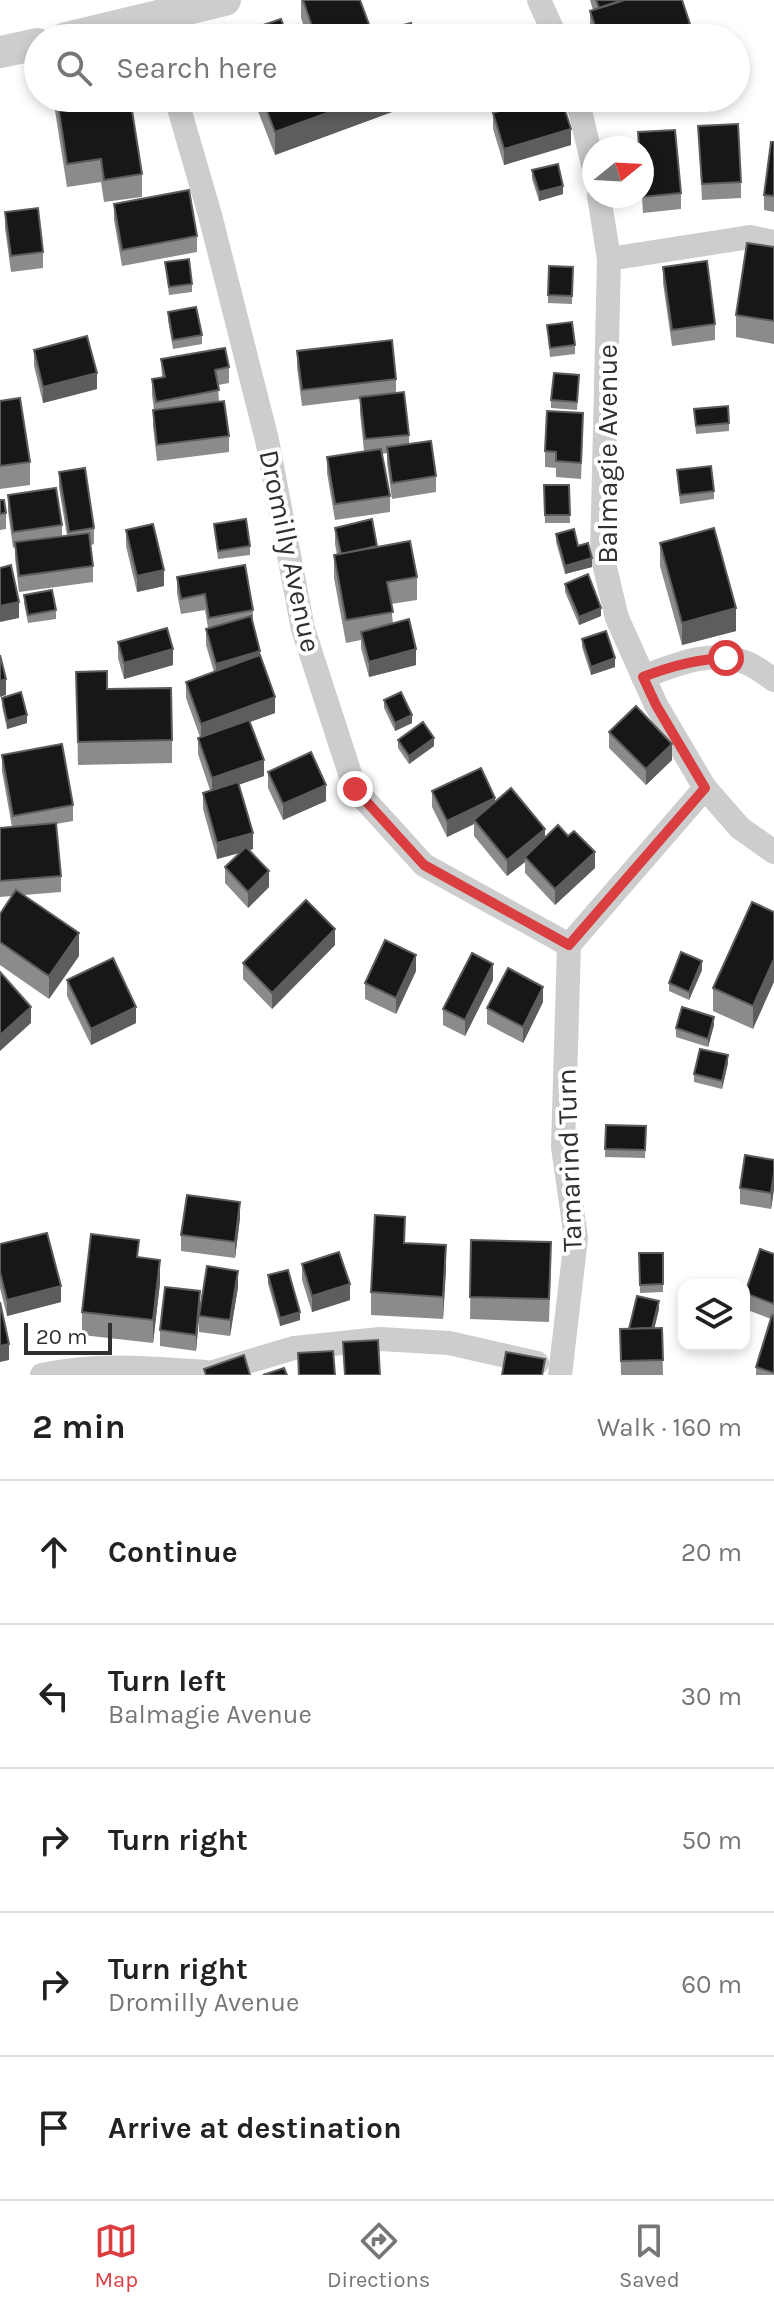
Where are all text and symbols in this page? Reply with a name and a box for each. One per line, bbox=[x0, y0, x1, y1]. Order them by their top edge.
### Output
search box bbox=[24, 24, 750, 112]
icon: search bbox=[52, 46, 96, 90]
text: Search here bbox=[116, 50, 277, 86]
north arrow bbox=[582, 136, 654, 208]
street label: Balmagie Avenue bbox=[591, 344, 624, 564]
street label: Dromilly Avenue bbox=[252, 447, 328, 655]
route start bbox=[708, 640, 744, 676]
route end bbox=[337, 771, 373, 807]
street label: Tamarind Turn bbox=[549, 1068, 589, 1252]
map controls bbox=[678, 1279, 750, 1351]
button: layers bbox=[678, 1279, 750, 1351]
scale bar bbox=[24, 1319, 112, 1355]
text: 20 m bbox=[36, 1324, 88, 1350]
text: 2 min bbox=[32, 1407, 126, 1447]
text: Walk · 160 m bbox=[597, 1412, 742, 1443]
icon: ahead bbox=[32, 1530, 76, 1574]
text: Continue bbox=[108, 1534, 238, 1570]
text: 20 m bbox=[681, 1537, 742, 1568]
text: Turn left bbox=[108, 1663, 226, 1699]
icon: left bbox=[32, 1674, 76, 1718]
text: 30 m bbox=[681, 1681, 742, 1712]
text: Balmagie Avenue bbox=[108, 1699, 312, 1730]
icon: right bbox=[32, 1818, 76, 1862]
text: Turn right bbox=[108, 1822, 248, 1858]
text: 50 m bbox=[681, 1825, 742, 1856]
text: Turn right bbox=[108, 1951, 248, 1987]
icon: right bbox=[32, 1962, 76, 2006]
text: 60 m bbox=[681, 1969, 742, 2000]
text: Dromilly Avenue bbox=[108, 1987, 299, 2018]
icon: arrive bbox=[32, 2106, 76, 2150]
text: Arrive at destination bbox=[108, 2110, 402, 2146]
tab: Map bbox=[94, 2219, 138, 2293]
tab: Directions bbox=[327, 2219, 430, 2293]
tab: Saved bbox=[619, 2219, 680, 2293]

